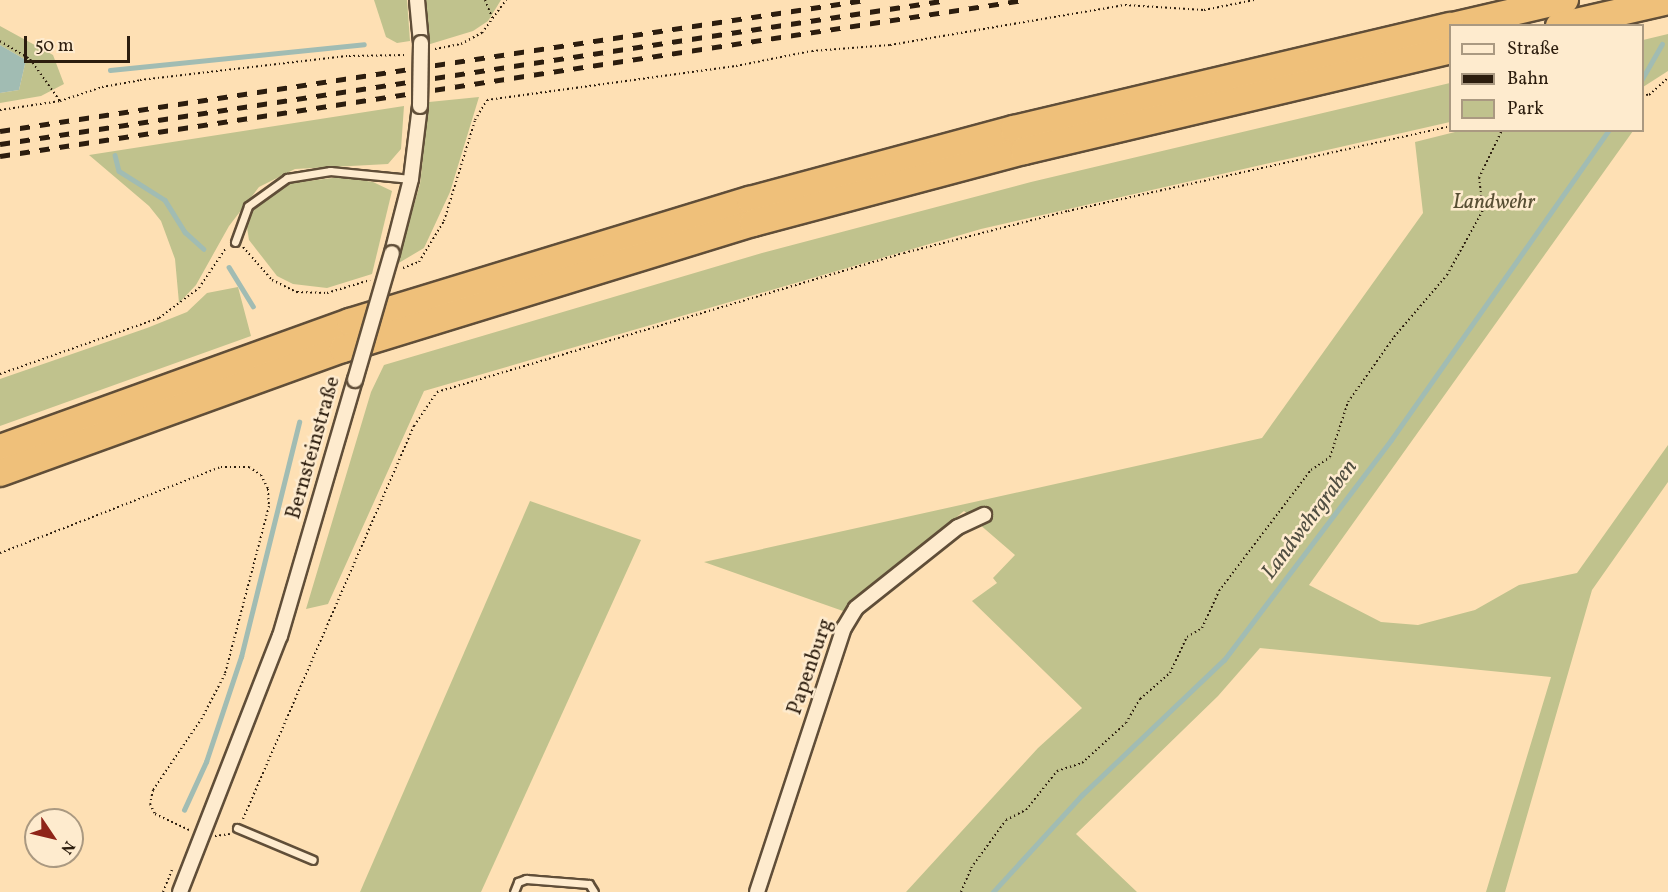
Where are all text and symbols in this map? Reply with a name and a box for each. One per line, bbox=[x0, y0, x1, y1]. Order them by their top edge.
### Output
scale bar bbox=[27, 24, 134, 62]
legend bbox=[1449, 24, 1644, 132]
text: 50 m bbox=[35, 34, 74, 59]
text: Straße bbox=[1507, 37, 1559, 62]
text: Bahn bbox=[1507, 67, 1549, 92]
text: Park bbox=[1507, 97, 1544, 122]
park label: Landwehr bbox=[1453, 190, 1535, 216]
street label: Bernsteinstraße bbox=[282, 374, 346, 522]
water label: Landwehrgraben bbox=[1256, 455, 1364, 585]
street label: Papenburg bbox=[783, 616, 839, 718]
north arrow bbox=[24, 808, 84, 868]
text: N bbox=[55, 836, 79, 858]

